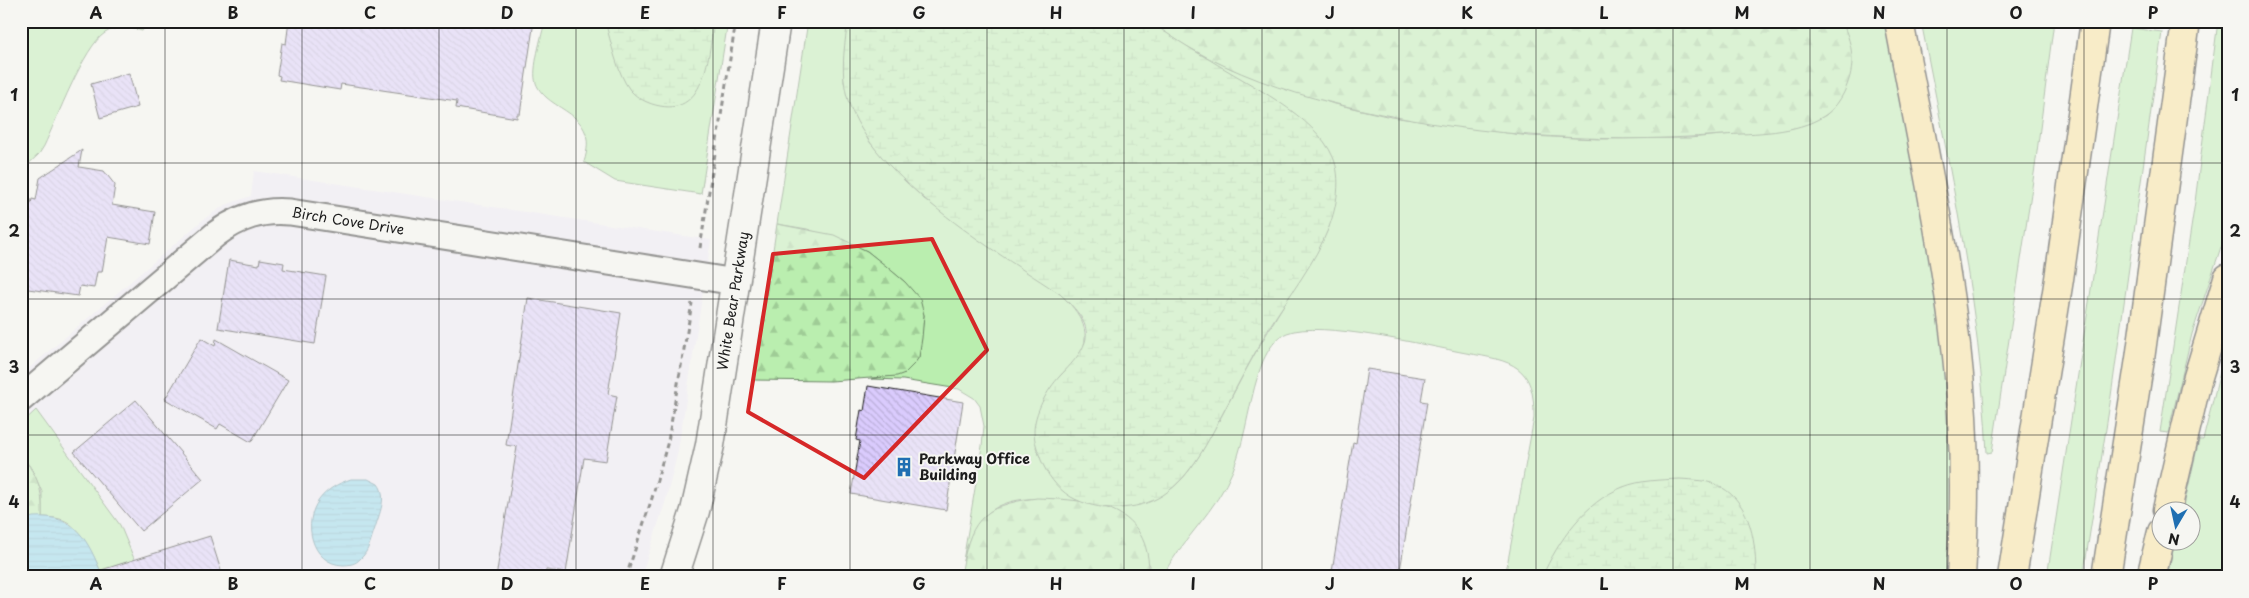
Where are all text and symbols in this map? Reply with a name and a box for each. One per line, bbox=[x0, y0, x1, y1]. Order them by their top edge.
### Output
text: A bbox=[90, 0, 103, 24]
text: B bbox=[228, 0, 239, 24]
text: C bbox=[364, 0, 376, 24]
text: D bbox=[501, 0, 513, 24]
text: E bbox=[640, 0, 650, 24]
text: F bbox=[777, 0, 787, 24]
text: G bbox=[912, 0, 926, 24]
text: H bbox=[1050, 0, 1062, 24]
text: I bbox=[1190, 0, 1196, 24]
text: J bbox=[1325, 0, 1335, 24]
text: K bbox=[1461, 0, 1473, 24]
text: L bbox=[1599, 0, 1609, 24]
text: M bbox=[1734, 0, 1750, 24]
text: N bbox=[1873, 0, 1885, 24]
text: O bbox=[2010, 0, 2023, 24]
text: P bbox=[2148, 0, 2159, 24]
text: 1 bbox=[10, 82, 18, 106]
text: 1 bbox=[2231, 82, 2239, 106]
street label: Birch Cove Drive bbox=[290, 201, 406, 240]
text: 2 bbox=[8, 218, 20, 242]
text: 2 bbox=[2229, 218, 2241, 242]
street label: White Bear Parkway bbox=[711, 230, 754, 372]
text: 3 bbox=[9, 354, 19, 378]
text: 3 bbox=[2230, 354, 2240, 378]
place label: Parkway Office Building bbox=[919, 448, 1030, 485]
building icon: Parkway Office Building bbox=[893, 456, 915, 478]
text: 4 bbox=[9, 489, 20, 513]
text: 4 bbox=[2230, 489, 2241, 513]
north arrow bbox=[2152, 500, 2202, 550]
text: N bbox=[2167, 528, 2181, 551]
text: A bbox=[90, 571, 103, 595]
text: B bbox=[228, 571, 239, 595]
text: C bbox=[364, 571, 376, 595]
text: D bbox=[501, 571, 513, 595]
text: E bbox=[640, 571, 650, 595]
text: F bbox=[777, 571, 787, 595]
text: G bbox=[912, 571, 926, 595]
text: H bbox=[1050, 571, 1062, 595]
text: I bbox=[1190, 571, 1196, 595]
text: J bbox=[1325, 571, 1335, 595]
text: K bbox=[1461, 571, 1473, 595]
text: L bbox=[1599, 571, 1609, 595]
text: M bbox=[1734, 571, 1750, 595]
text: N bbox=[1873, 571, 1885, 595]
text: O bbox=[2010, 571, 2023, 595]
text: P bbox=[2148, 571, 2159, 595]

